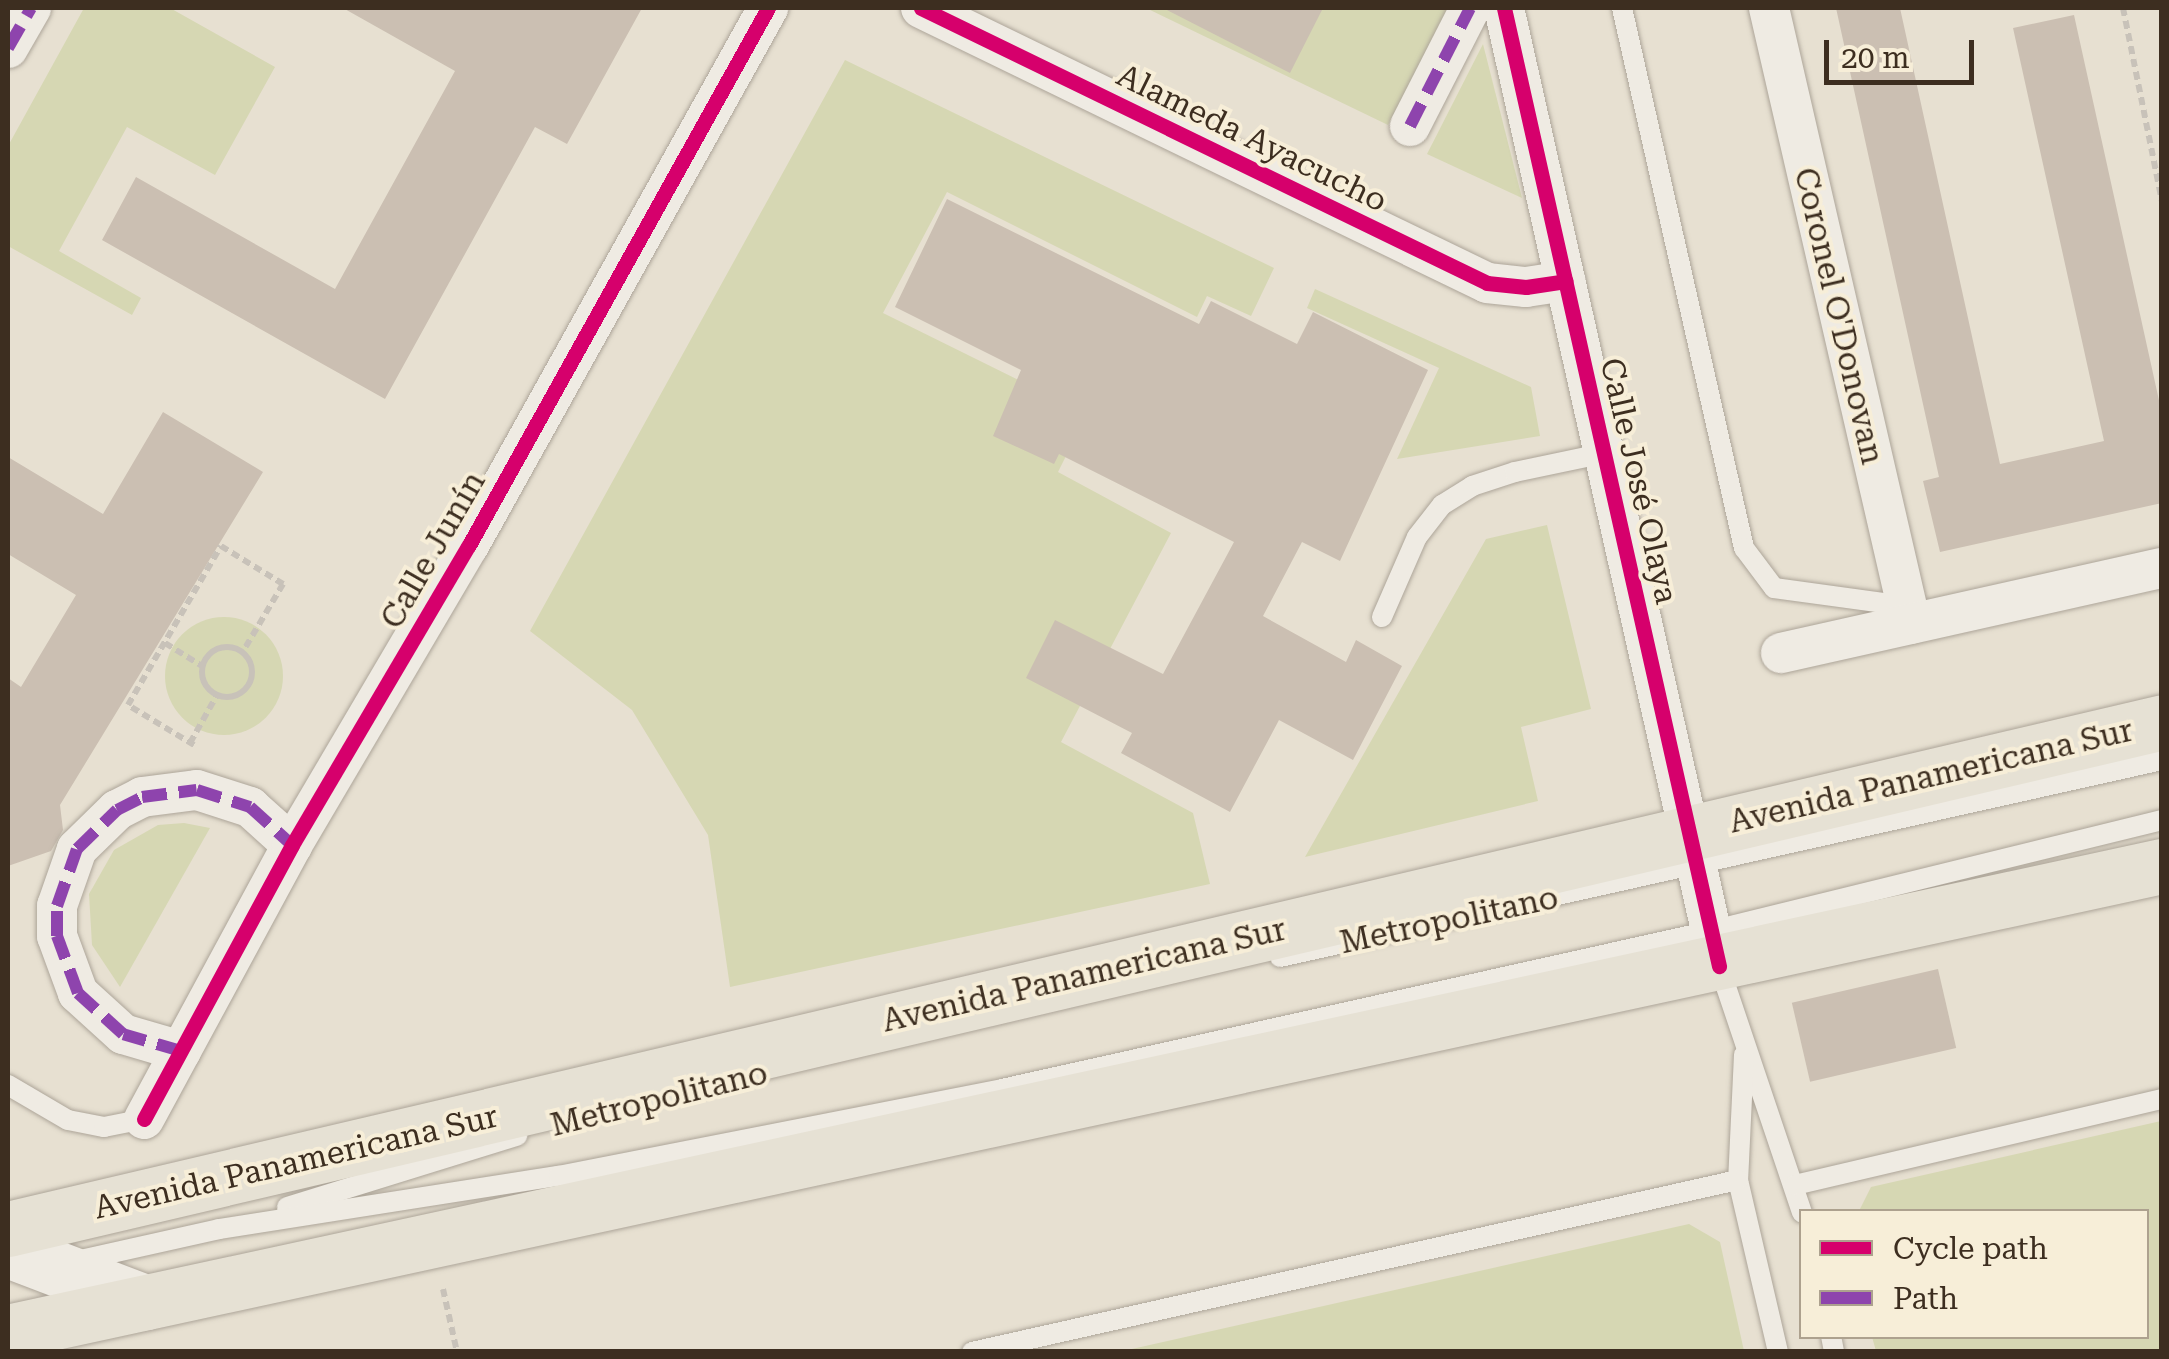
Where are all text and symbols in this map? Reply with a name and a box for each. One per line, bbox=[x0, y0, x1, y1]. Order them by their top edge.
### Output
scale bar bbox=[1829, 20, 1979, 82]
text: 20 m bbox=[1841, 40, 1910, 75]
street label: Alameda Ayacucho bbox=[1111, 56, 1393, 220]
street label: Coronel O'Donovan bbox=[1786, 164, 1892, 468]
street label: Calle José Olaya bbox=[1592, 354, 1686, 608]
street label: Calle Junín bbox=[373, 465, 493, 635]
street label: Avenida Panamericana Sur bbox=[1725, 711, 2137, 841]
street label: Metropolitano bbox=[1336, 878, 1562, 962]
street label: Avenida Panamericana Sur bbox=[878, 910, 1290, 1040]
street label: Metropolitano bbox=[547, 1053, 771, 1145]
street label: Avenida Panamericana Sur bbox=[90, 1097, 502, 1227]
legend bbox=[1799, 1209, 2149, 1339]
text: Cycle path bbox=[1893, 1231, 2048, 1266]
text: Path bbox=[1893, 1281, 1958, 1316]

